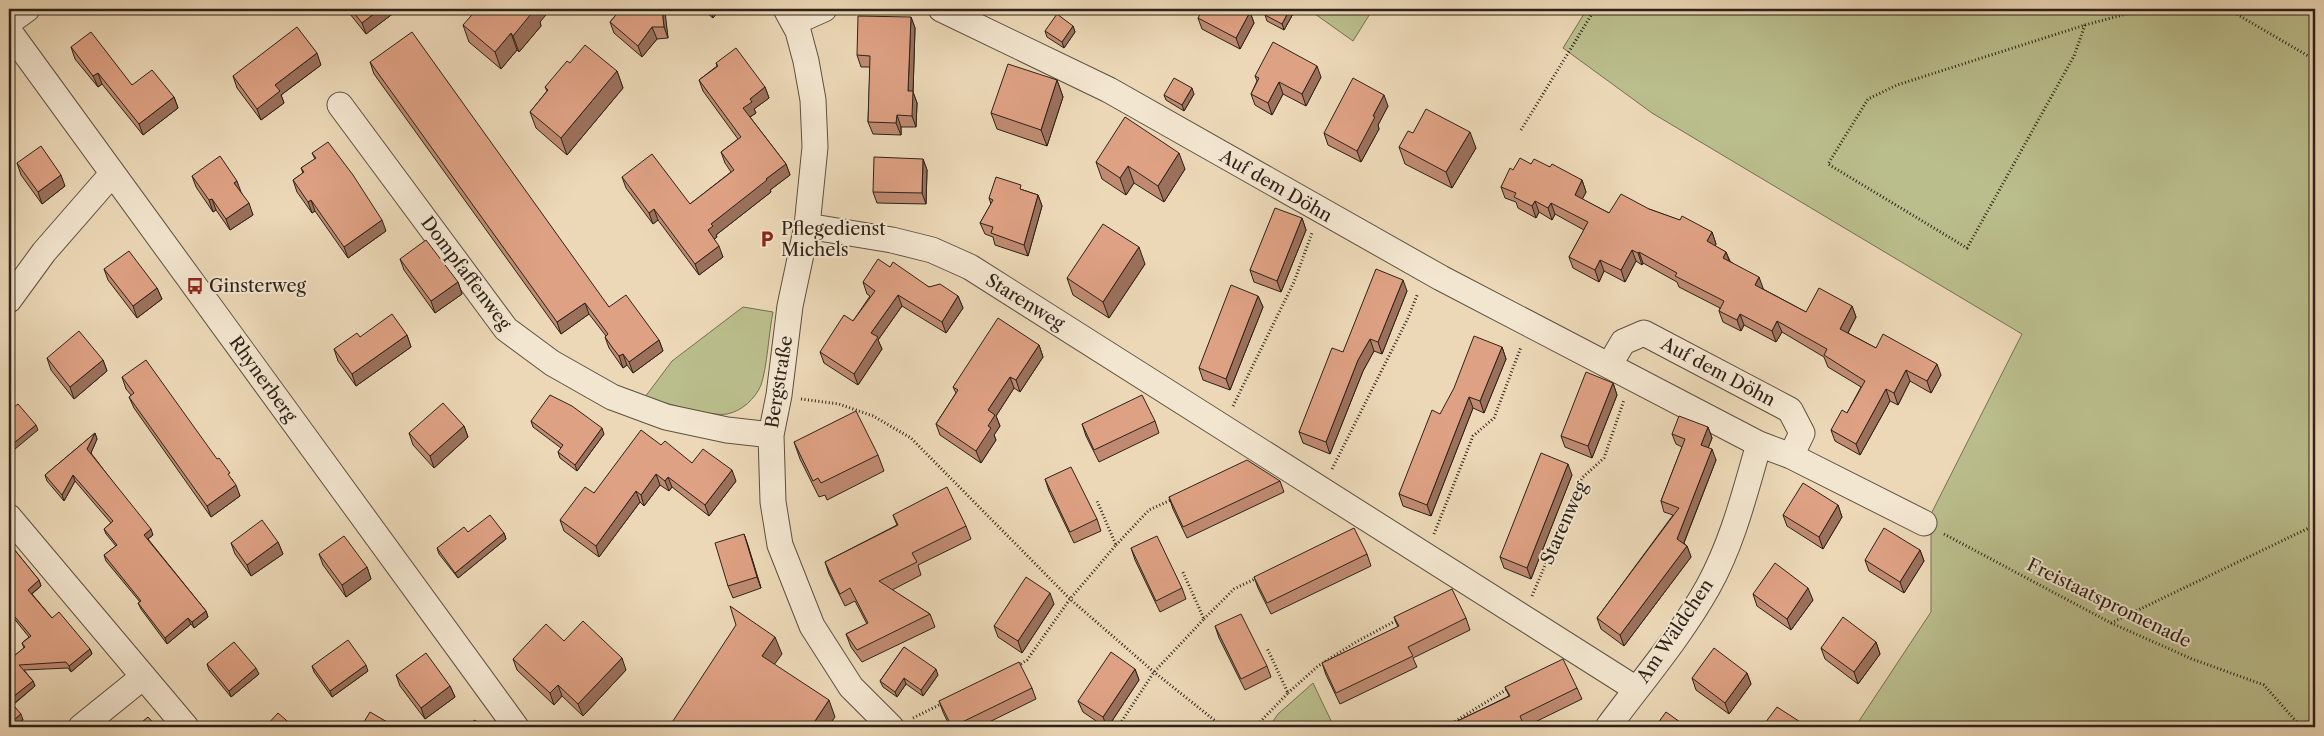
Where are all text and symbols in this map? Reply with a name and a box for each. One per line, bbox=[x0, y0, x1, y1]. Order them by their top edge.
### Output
street label: Auf dem Döhn bbox=[1215, 144, 1336, 227]
street label: Dompfaffenweg bbox=[416, 212, 516, 335]
place label: Pflegedienst Michels bbox=[781, 218, 886, 261]
parking icon: Pflegedienst Michels bbox=[757, 229, 777, 249]
street label: Starenweg bbox=[981, 269, 1069, 335]
place label: Ginsterweg bbox=[209, 275, 307, 297]
bus stop icon: Ginsterweg bbox=[185, 276, 205, 296]
street label: Rhynerberg bbox=[224, 332, 302, 427]
street label: Auf dem Döhn bbox=[1656, 332, 1779, 411]
street label: Bergstraße bbox=[761, 334, 797, 430]
street label: Starenweg bbox=[1536, 477, 1592, 568]
street label: Freistaatspromenade bbox=[2023, 554, 2195, 652]
street label: Am Wäldchen bbox=[1632, 575, 1718, 688]

